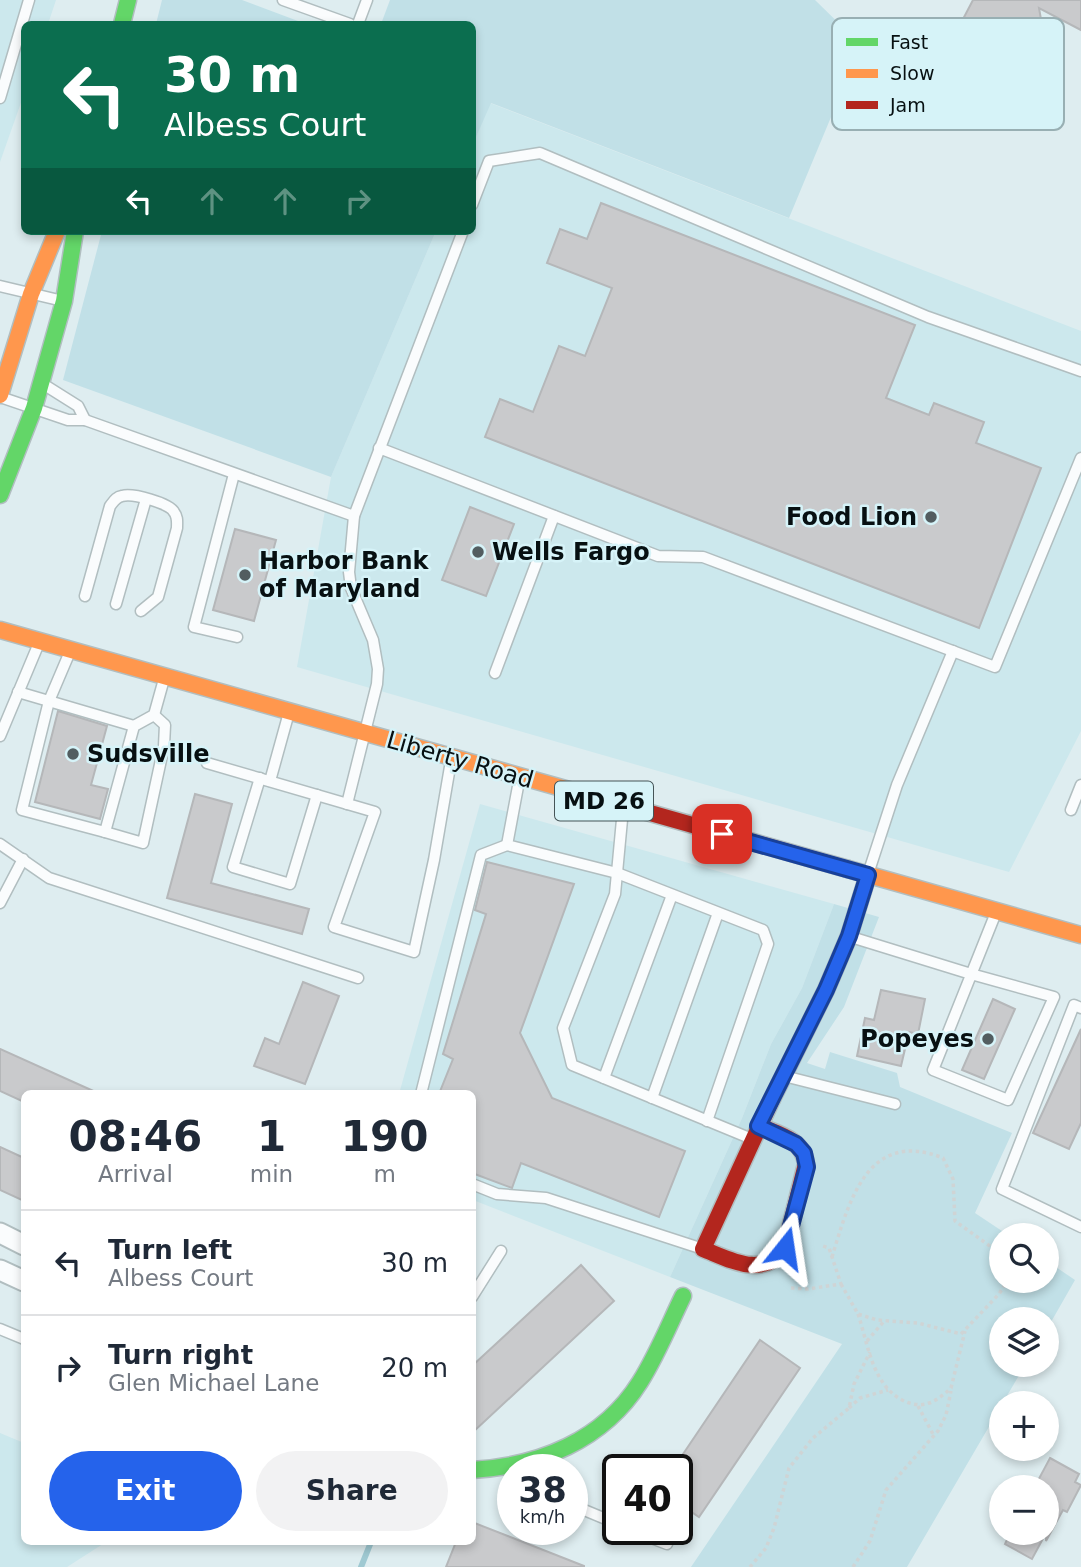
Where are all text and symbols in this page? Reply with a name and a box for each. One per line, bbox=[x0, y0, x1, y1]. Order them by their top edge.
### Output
legend bbox=[832, 18, 1064, 130]
text: Fast bbox=[890, 31, 928, 53]
text: 30 m bbox=[164, 47, 300, 104]
icon: left bbox=[49, 49, 140, 140]
text: Slow bbox=[890, 62, 935, 84]
text: Jam bbox=[889, 94, 926, 116]
text: Albess Court bbox=[164, 106, 366, 144]
icon: left bbox=[120, 182, 158, 220]
icon: ahead bbox=[193, 182, 231, 220]
icon: ahead bbox=[266, 182, 304, 220]
icon: right bbox=[339, 182, 377, 220]
place label: Food Lion bbox=[786, 503, 917, 531]
marker: Food Lion bbox=[923, 509, 939, 525]
place label: Wells Fargo bbox=[492, 538, 650, 566]
marker: Wells Fargo bbox=[470, 544, 486, 560]
place label: Harbor Bank of Maryland bbox=[259, 547, 430, 603]
marker: Harbor Bank of Maryland bbox=[237, 567, 253, 583]
street label: Liberty Road bbox=[383, 726, 537, 794]
place label: Sudsville bbox=[87, 740, 209, 768]
marker: Sudsville bbox=[65, 746, 81, 762]
road number: MD 26 bbox=[555, 782, 653, 820]
pin bbox=[692, 804, 752, 864]
icon: arrive bbox=[703, 815, 741, 853]
place label: Popeyes bbox=[860, 1025, 974, 1053]
marker: Popeyes bbox=[980, 1031, 996, 1047]
text: 08:46 bbox=[69, 1112, 202, 1161]
text: 1 bbox=[257, 1112, 286, 1161]
text: 190 bbox=[341, 1112, 428, 1161]
text: Arrival bbox=[98, 1161, 173, 1187]
text: min bbox=[250, 1161, 293, 1187]
text: m bbox=[373, 1161, 396, 1187]
position arrow bbox=[748, 1211, 822, 1285]
map controls bbox=[989, 1223, 1059, 1545]
button: search bbox=[989, 1223, 1059, 1293]
text: Turn left bbox=[108, 1235, 232, 1265]
icon: left bbox=[49, 1244, 87, 1282]
text: 30 m bbox=[381, 1248, 448, 1278]
text: Albess Court bbox=[108, 1265, 253, 1291]
button: layers bbox=[989, 1307, 1059, 1377]
text: Turn right bbox=[108, 1340, 253, 1370]
icon: right bbox=[49, 1349, 87, 1387]
text: 20 m bbox=[381, 1353, 448, 1383]
text: Glen Michael Lane bbox=[108, 1370, 319, 1396]
button: + bbox=[989, 1391, 1059, 1461]
button: Exit bbox=[49, 1451, 242, 1531]
button: Share bbox=[256, 1451, 448, 1531]
speed limit sign: 40 bbox=[602, 1454, 693, 1545]
text: 38 bbox=[518, 1470, 567, 1510]
button: − bbox=[989, 1475, 1059, 1545]
text: km/h bbox=[520, 1506, 565, 1527]

